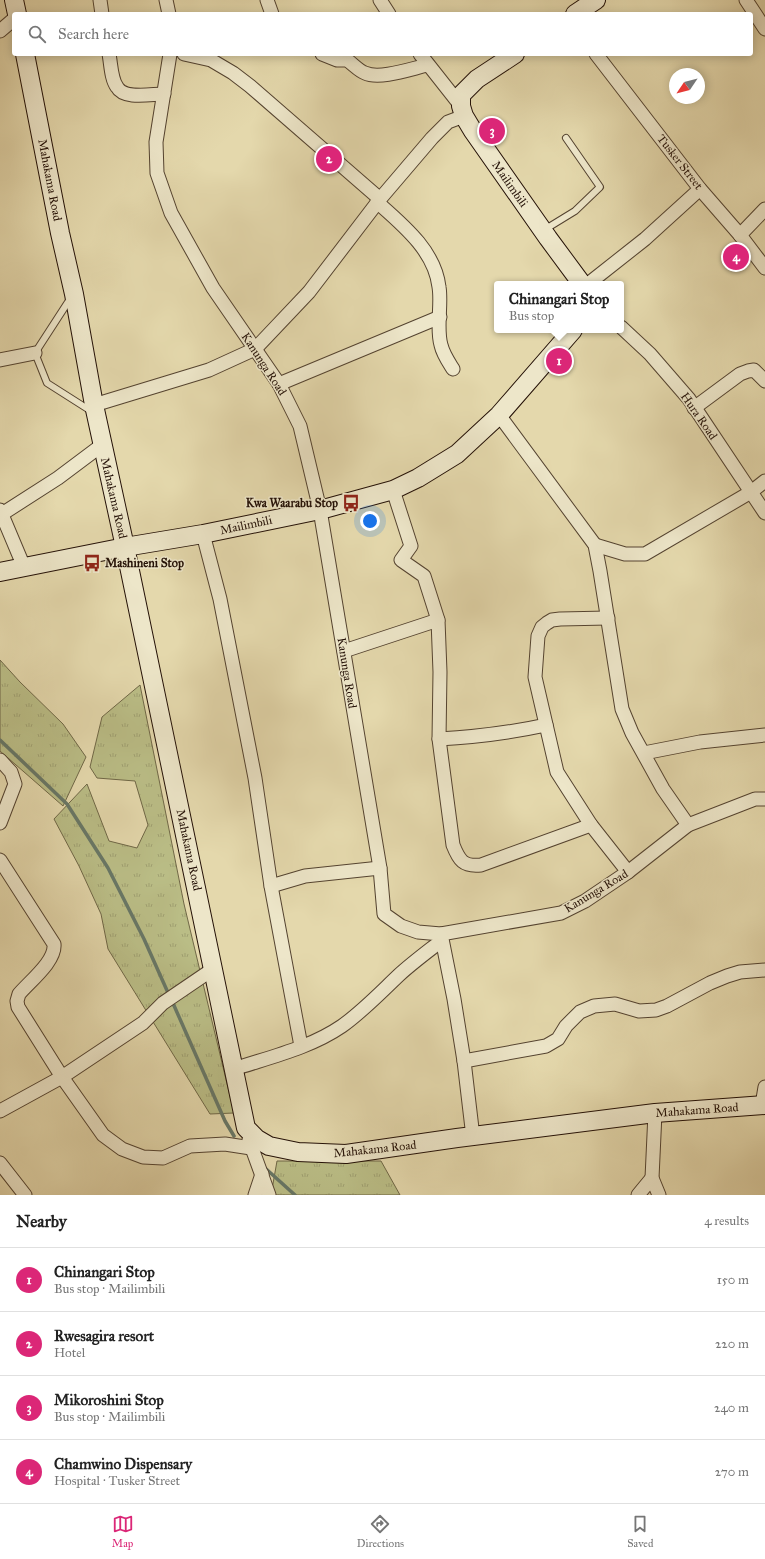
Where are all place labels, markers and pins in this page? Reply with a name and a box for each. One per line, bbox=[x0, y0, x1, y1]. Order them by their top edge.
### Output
pin: 3 bbox=[479, 116, 505, 146]
pin: 2 bbox=[316, 144, 342, 174]
pin: 4 bbox=[723, 242, 749, 272]
pin: 1 bbox=[546, 346, 572, 376]
bus stop icon: Kwa Waarabu Stop bbox=[341, 493, 361, 513]
place label: Kwa Waarabu Stop bbox=[246, 496, 338, 511]
bus stop icon: Mashineni Stop bbox=[82, 553, 102, 573]
place label: Mashineni Stop bbox=[105, 556, 184, 571]

